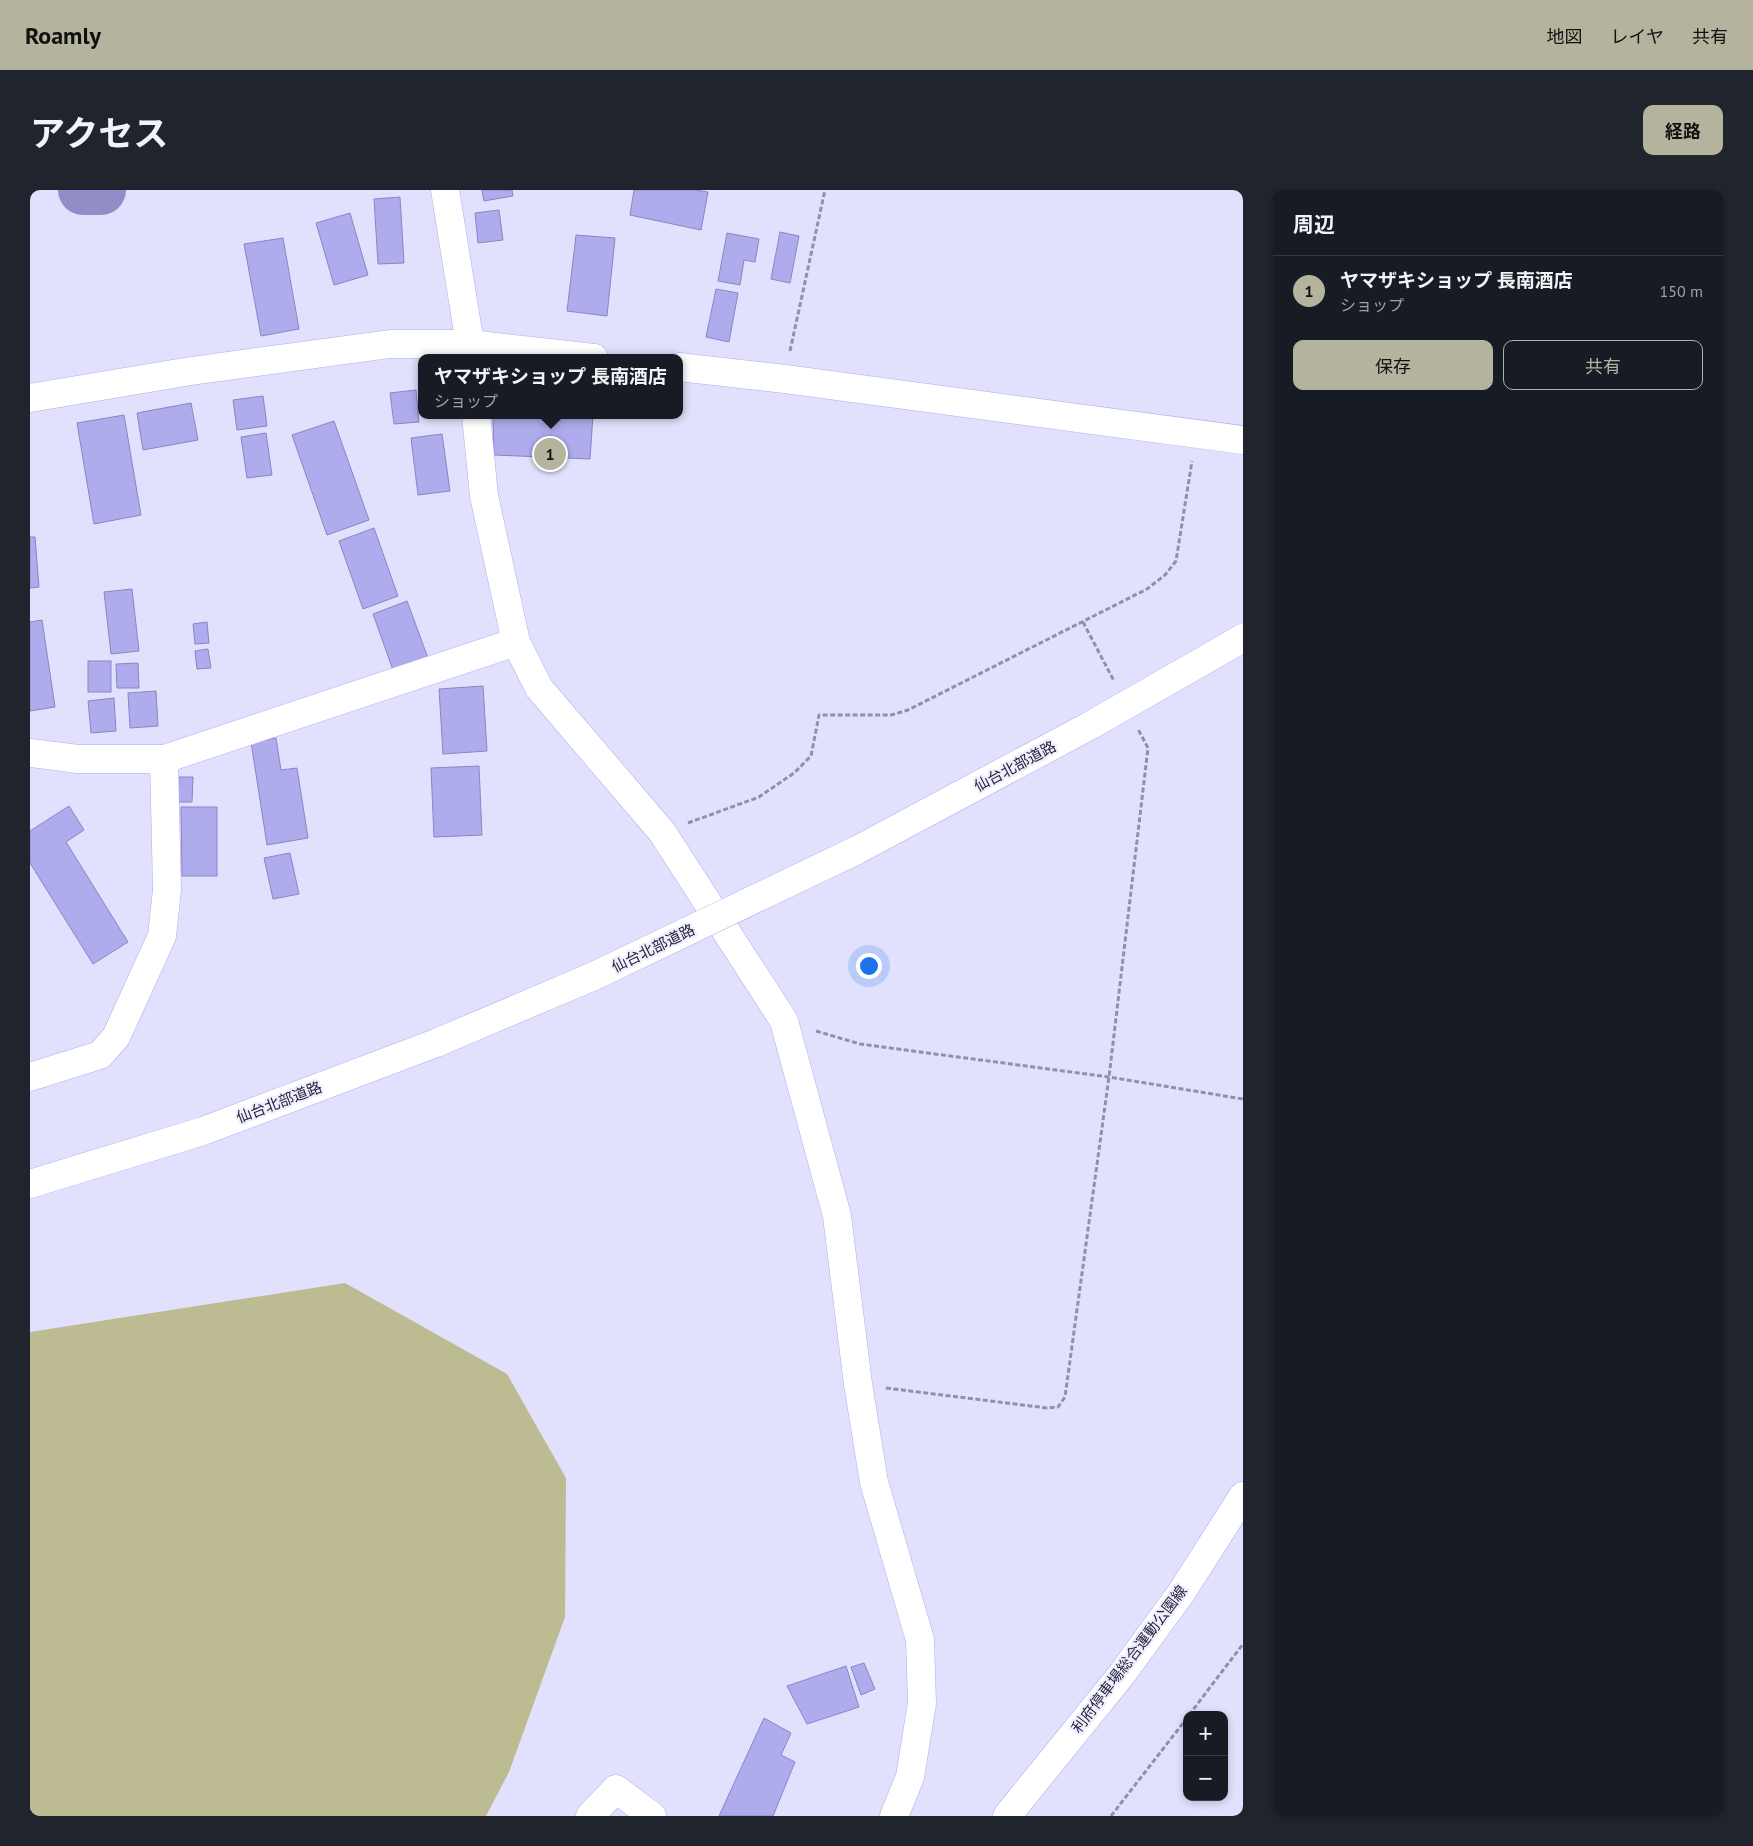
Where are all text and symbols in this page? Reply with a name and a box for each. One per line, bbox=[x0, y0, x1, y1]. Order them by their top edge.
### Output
text: Roamly bbox=[25, 20, 101, 51]
text: 地図 bbox=[1547, 25, 1583, 48]
text: レイヤ bbox=[1611, 25, 1664, 48]
text: 共有 bbox=[1692, 25, 1728, 48]
button: 経路 bbox=[1643, 105, 1723, 155]
text: アクセス bbox=[30, 110, 168, 156]
text: 周辺 bbox=[1293, 211, 1335, 238]
text: ヤマザキショップ 長南酒店 bbox=[1340, 268, 1573, 292]
text: 1 bbox=[1304, 281, 1314, 301]
text: 150 m bbox=[1660, 281, 1703, 301]
text: ショップ bbox=[1340, 295, 1404, 315]
button: 保存 bbox=[1293, 340, 1493, 390]
button: 共有 bbox=[1503, 340, 1703, 390]
popup bbox=[418, 354, 683, 419]
text: ヤマザキショップ 長南酒店 bbox=[434, 364, 667, 388]
text: ショップ bbox=[434, 391, 498, 411]
pin: 1 bbox=[534, 435, 566, 473]
street label: 仙台北部道路 bbox=[971, 736, 1059, 796]
street label: 仙台北部道路 bbox=[608, 920, 698, 976]
your location bbox=[856, 953, 882, 979]
street label: 仙台北部道路 bbox=[234, 1077, 324, 1127]
street label: 利府停車場総合運動公園線 bbox=[1067, 1581, 1191, 1737]
map controls bbox=[1183, 1711, 1228, 1801]
button: + bbox=[1183, 1711, 1228, 1756]
button: − bbox=[1183, 1756, 1228, 1801]

